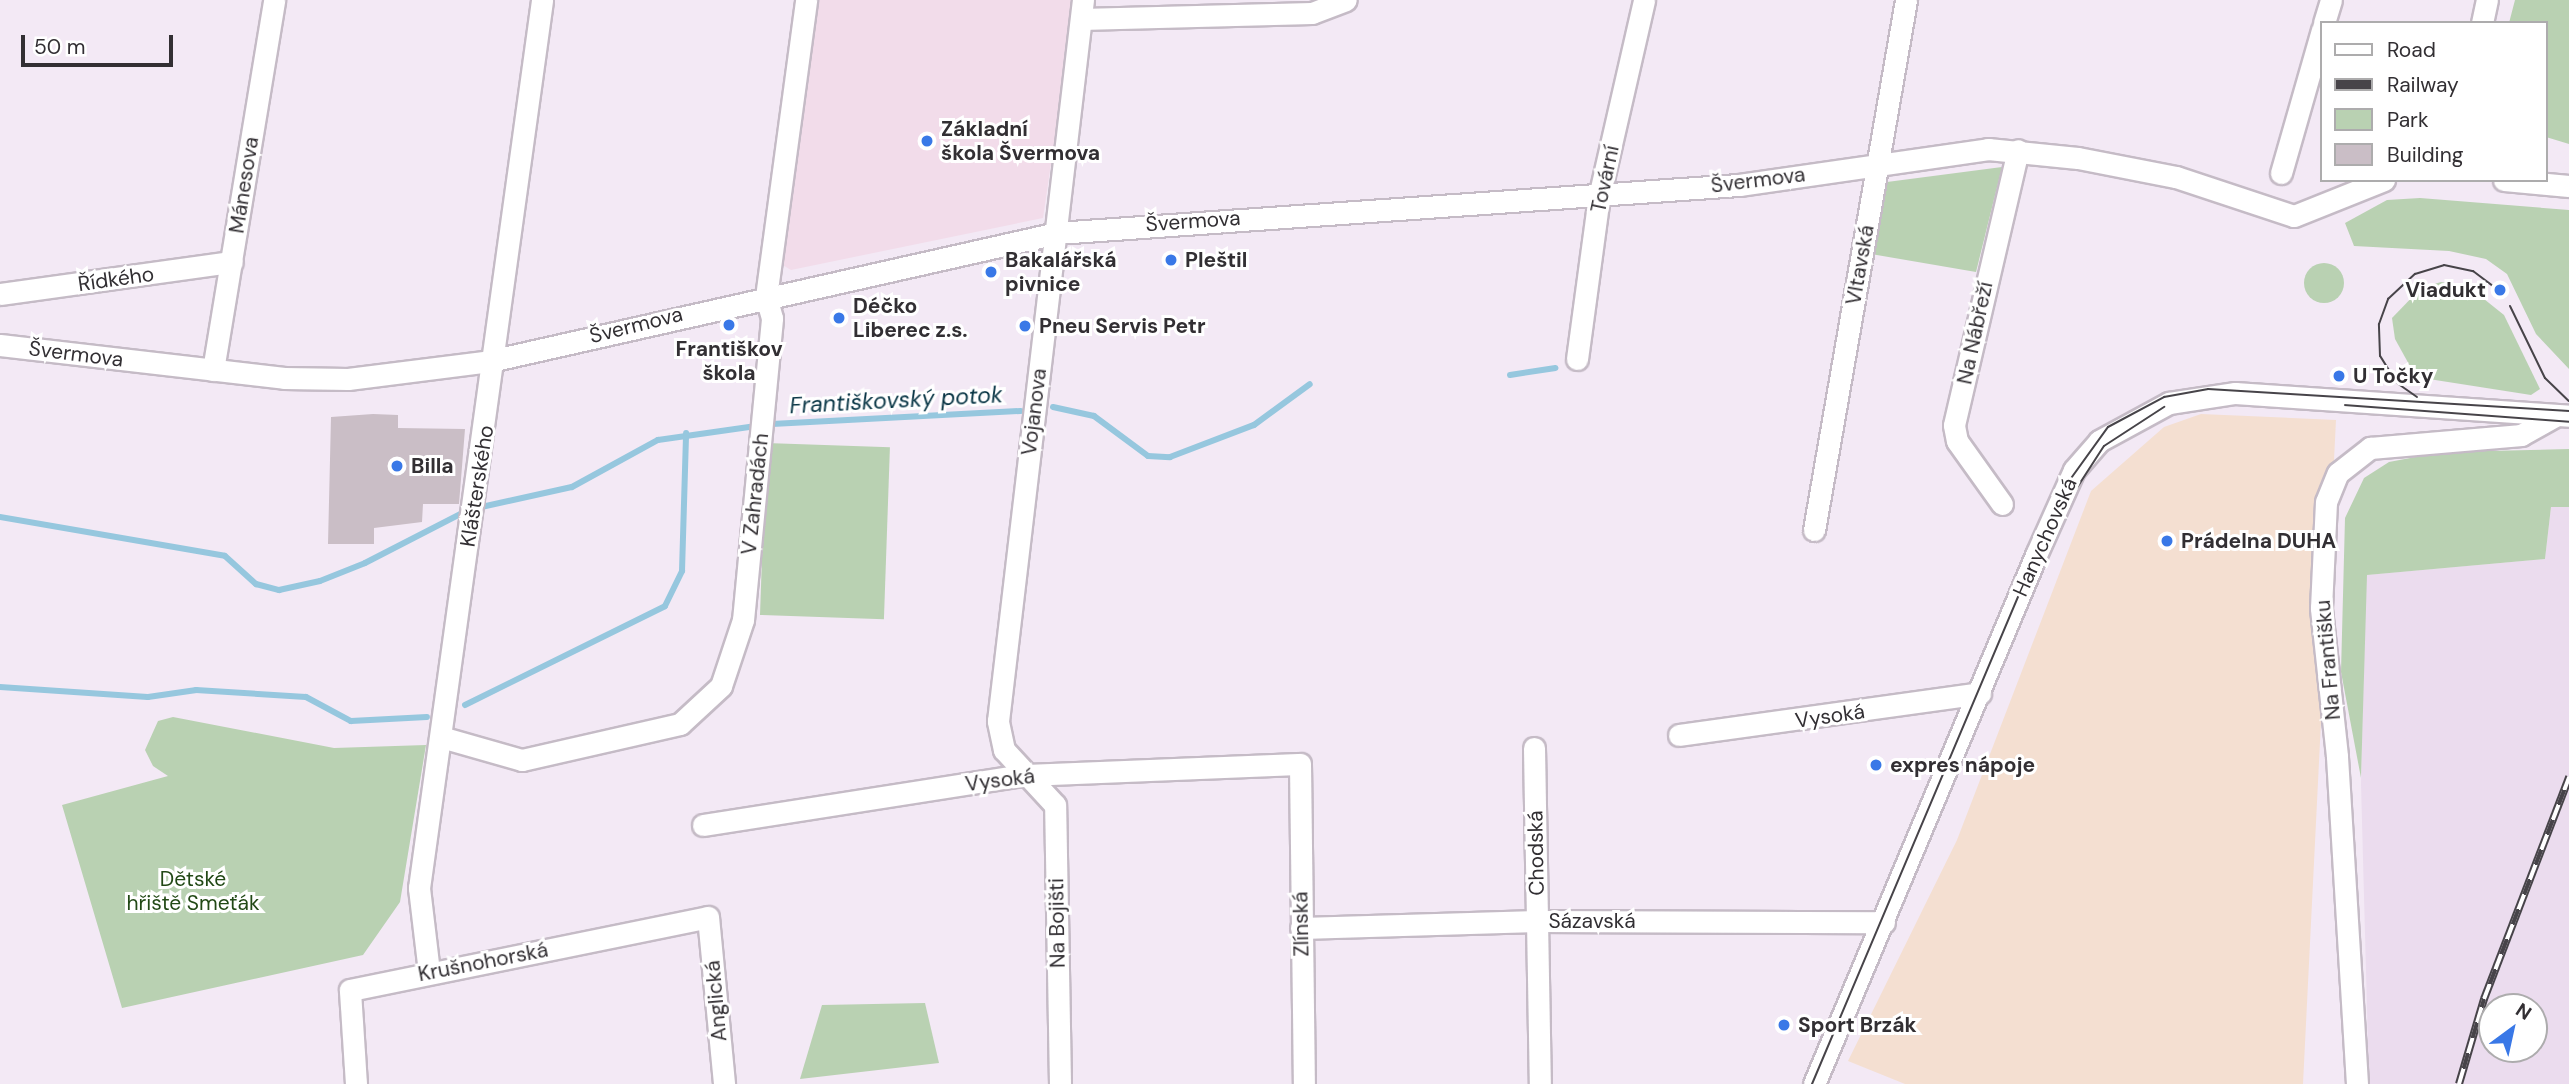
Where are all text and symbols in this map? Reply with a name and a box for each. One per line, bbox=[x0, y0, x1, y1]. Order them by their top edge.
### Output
scale bar bbox=[24, 21, 177, 65]
legend bbox=[2320, 21, 2548, 182]
text: 50 m bbox=[34, 33, 85, 61]
text: Road bbox=[2387, 36, 2436, 64]
text: Railway bbox=[2387, 71, 2459, 99]
text: Park bbox=[2387, 106, 2428, 134]
place label: Základní škola Švermova bbox=[941, 116, 1100, 166]
marker: Základní škola Švermova bbox=[919, 133, 935, 149]
street label: Mánesova bbox=[224, 135, 264, 235]
text: Building bbox=[2387, 141, 2463, 169]
street label: Tovární bbox=[1586, 143, 1624, 215]
street label: Švermova bbox=[1709, 162, 1807, 198]
street label: Švermova bbox=[1145, 205, 1241, 237]
street label: Vltavská bbox=[1841, 223, 1879, 307]
place label: Bakalářská pivnice bbox=[1005, 247, 1116, 297]
place label: Pleštil bbox=[1185, 247, 1247, 273]
marker: Pleštil bbox=[1163, 252, 1179, 268]
street label: Řídkého bbox=[76, 261, 156, 297]
marker: Bakalářská pivnice bbox=[983, 264, 999, 280]
place label: Viadukt bbox=[2405, 277, 2486, 303]
street label: Na Nábřeží bbox=[1952, 279, 1998, 387]
marker: Viadukt bbox=[2492, 282, 2508, 298]
place label: Déčko Liberec z.s. bbox=[853, 293, 968, 343]
street label: Švermova bbox=[587, 301, 685, 349]
marker: Déčko Liberec z.s. bbox=[831, 310, 847, 326]
place label: Pneu Servis Petr bbox=[1039, 313, 1206, 339]
marker: Františkov škola bbox=[721, 317, 737, 333]
marker: Pneu Servis Petr bbox=[1017, 318, 1033, 334]
street label: Švermova bbox=[27, 336, 125, 372]
place label: Františkov škola bbox=[676, 336, 782, 386]
place label: U Točky bbox=[2353, 363, 2433, 389]
street label: Vojanova bbox=[1016, 367, 1052, 457]
marker: U Točky bbox=[2331, 368, 2347, 384]
water label: Františkovský potok bbox=[789, 381, 1003, 419]
street label: Klášterského bbox=[455, 423, 499, 549]
street label: V Zahradách bbox=[736, 432, 774, 556]
place label: Billa bbox=[411, 453, 454, 479]
marker: Billa bbox=[389, 458, 405, 474]
street label: Hanychovská bbox=[2008, 474, 2082, 600]
place label: Prádelna DUHA bbox=[2181, 528, 2336, 554]
marker: Prádelna DUHA bbox=[2159, 533, 2175, 549]
street label: Na Františku bbox=[2310, 599, 2346, 721]
street label: Vysoká bbox=[1794, 699, 1866, 733]
place label: expres nápoje bbox=[1890, 752, 2035, 778]
marker: expres nápoje bbox=[1868, 757, 1884, 773]
street label: Vysoká bbox=[964, 763, 1036, 797]
street label: Chodská bbox=[1523, 810, 1549, 896]
park label: Dětské hřiště Smeťák bbox=[126, 866, 260, 916]
street label: Na Bojišti bbox=[1044, 878, 1070, 968]
street label: Zlínská bbox=[1288, 891, 1314, 957]
street label: Sázavská bbox=[1548, 908, 1636, 934]
street label: Krušnohorská bbox=[416, 937, 550, 987]
street label: Anglická bbox=[700, 959, 732, 1043]
north arrow bbox=[2478, 993, 2548, 1063]
text: N bbox=[2511, 997, 2536, 1026]
place label: Sport Brzák bbox=[1798, 1012, 1917, 1038]
marker: Sport Brzák bbox=[1776, 1017, 1792, 1033]

